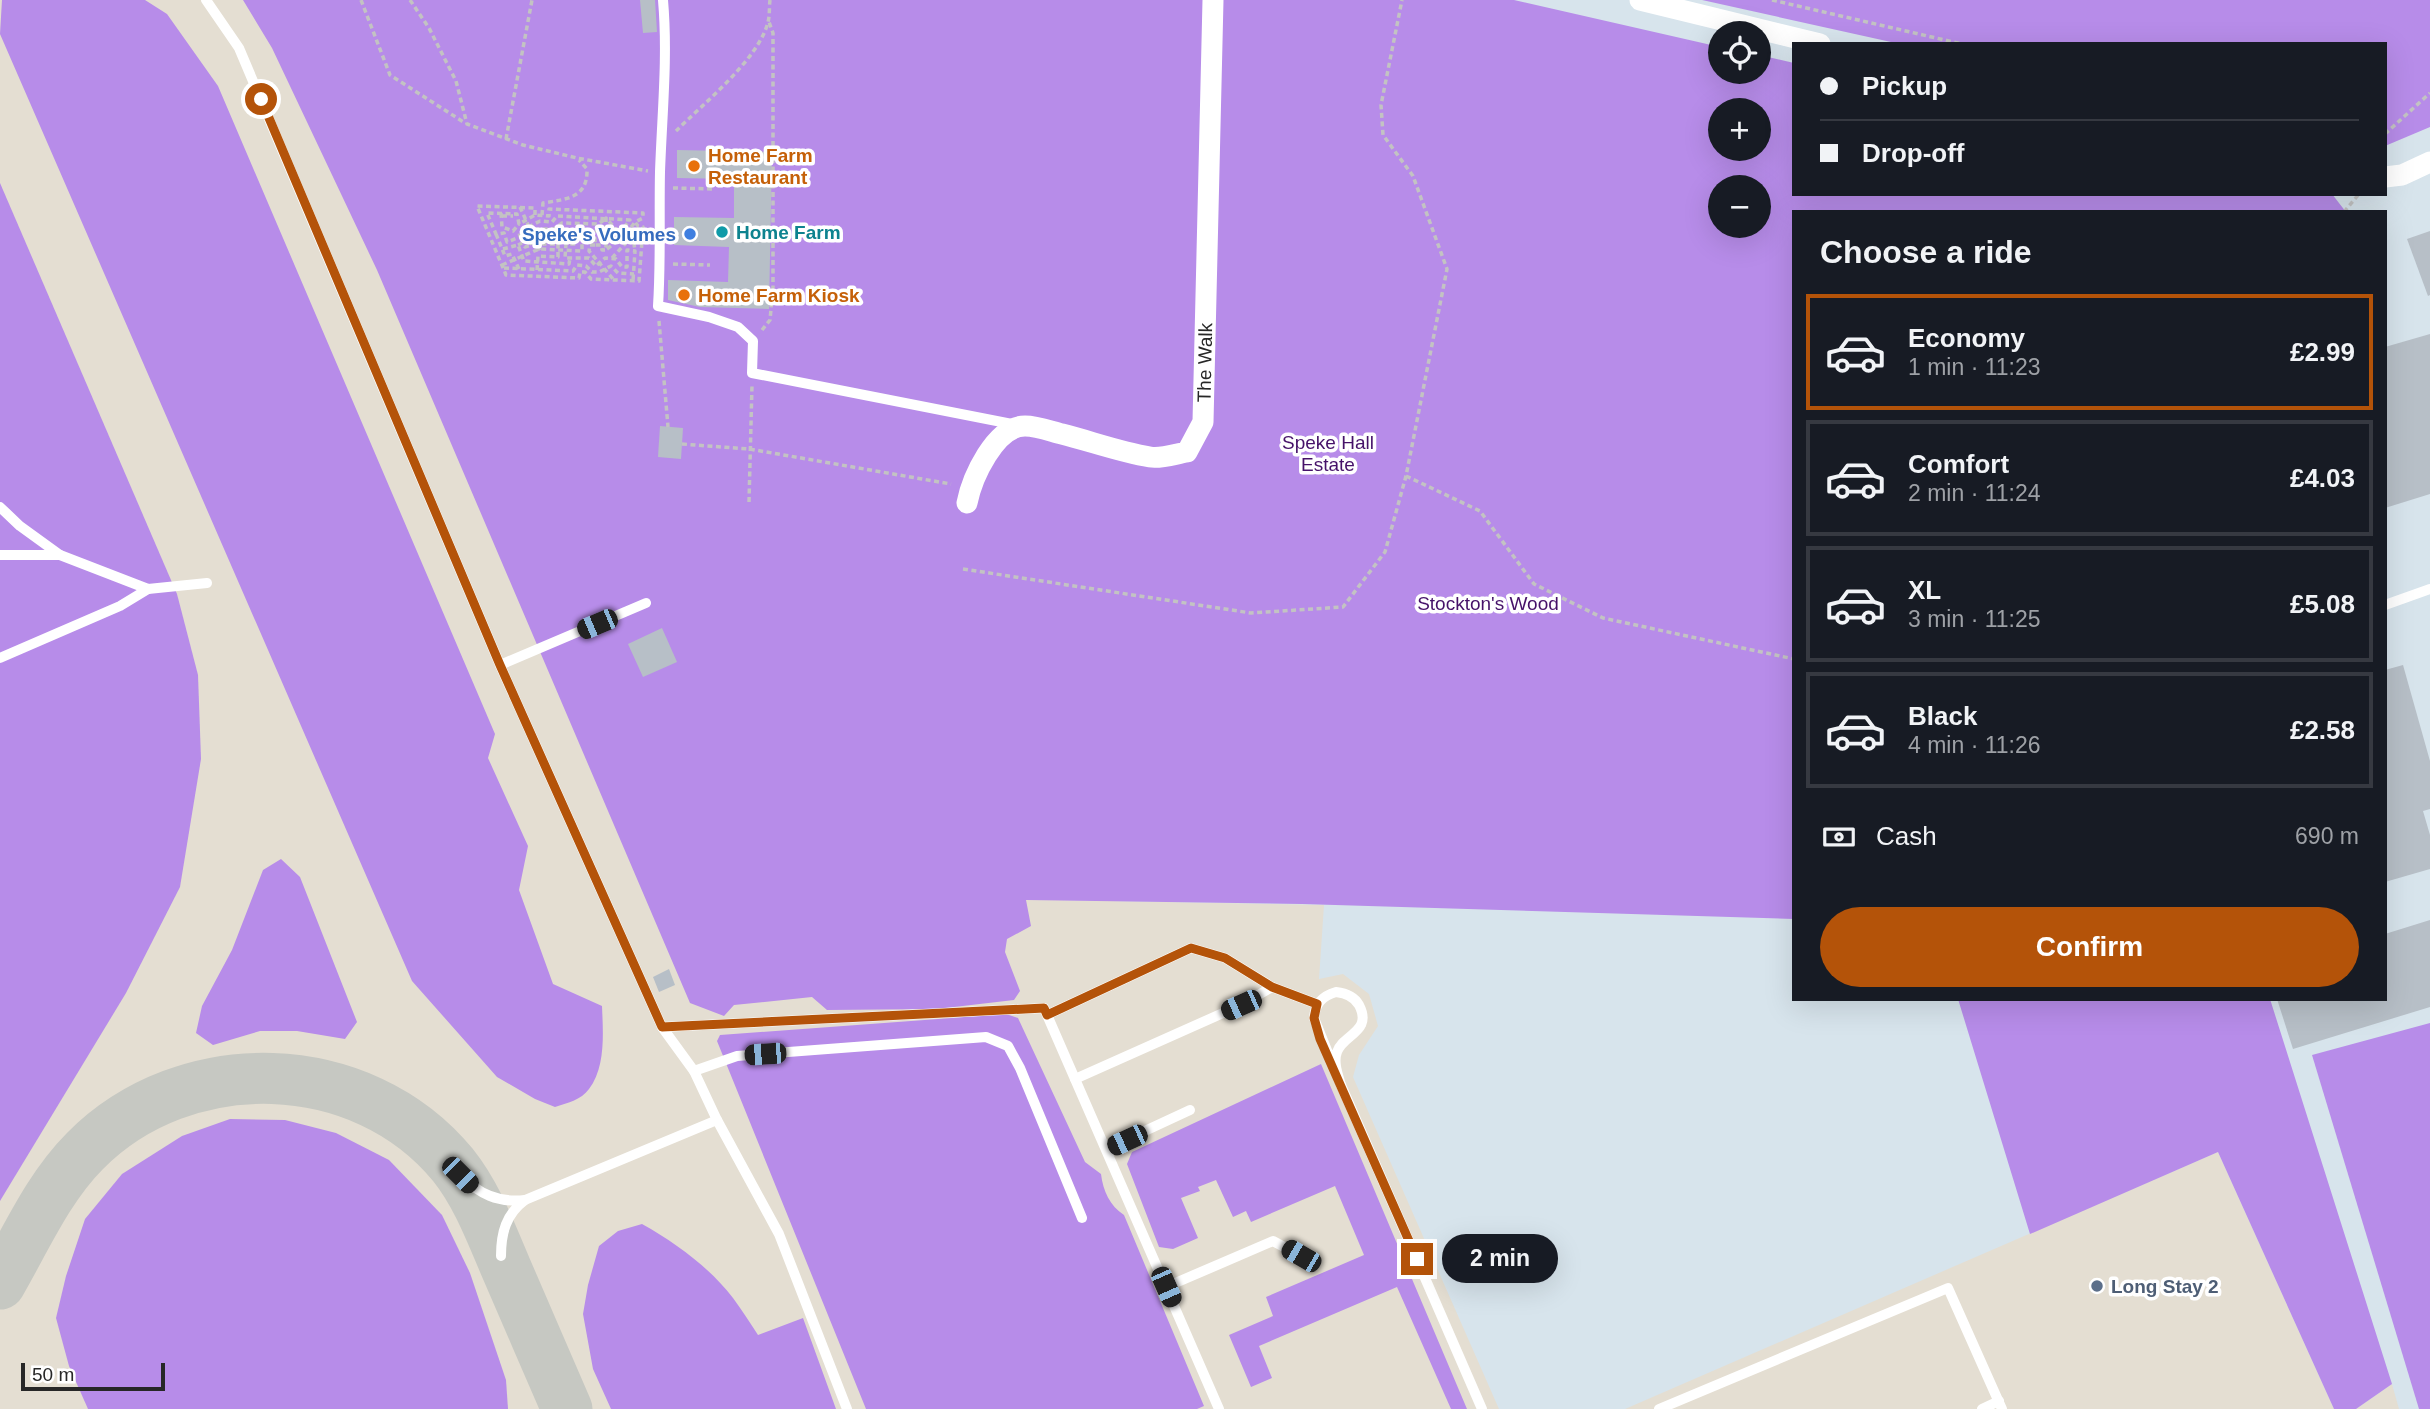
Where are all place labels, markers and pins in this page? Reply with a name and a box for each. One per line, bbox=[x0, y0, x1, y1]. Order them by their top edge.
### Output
place label: Home Farm Restaurant bbox=[708, 145, 813, 188]
marker: Home Farm Restaurant bbox=[686, 158, 702, 174]
place label: Home Farm bbox=[736, 222, 841, 243]
place label: Speke's Volumes bbox=[522, 224, 676, 245]
marker: Home Farm bbox=[714, 224, 730, 240]
marker: Speke's Volumes bbox=[682, 226, 698, 242]
place label: Home Farm Kiosk bbox=[698, 285, 860, 306]
marker: Home Farm Kiosk bbox=[676, 287, 692, 303]
place label: Long Stay 2 bbox=[2111, 1276, 2219, 1297]
marker: Long Stay 2 bbox=[2089, 1278, 2105, 1294]

